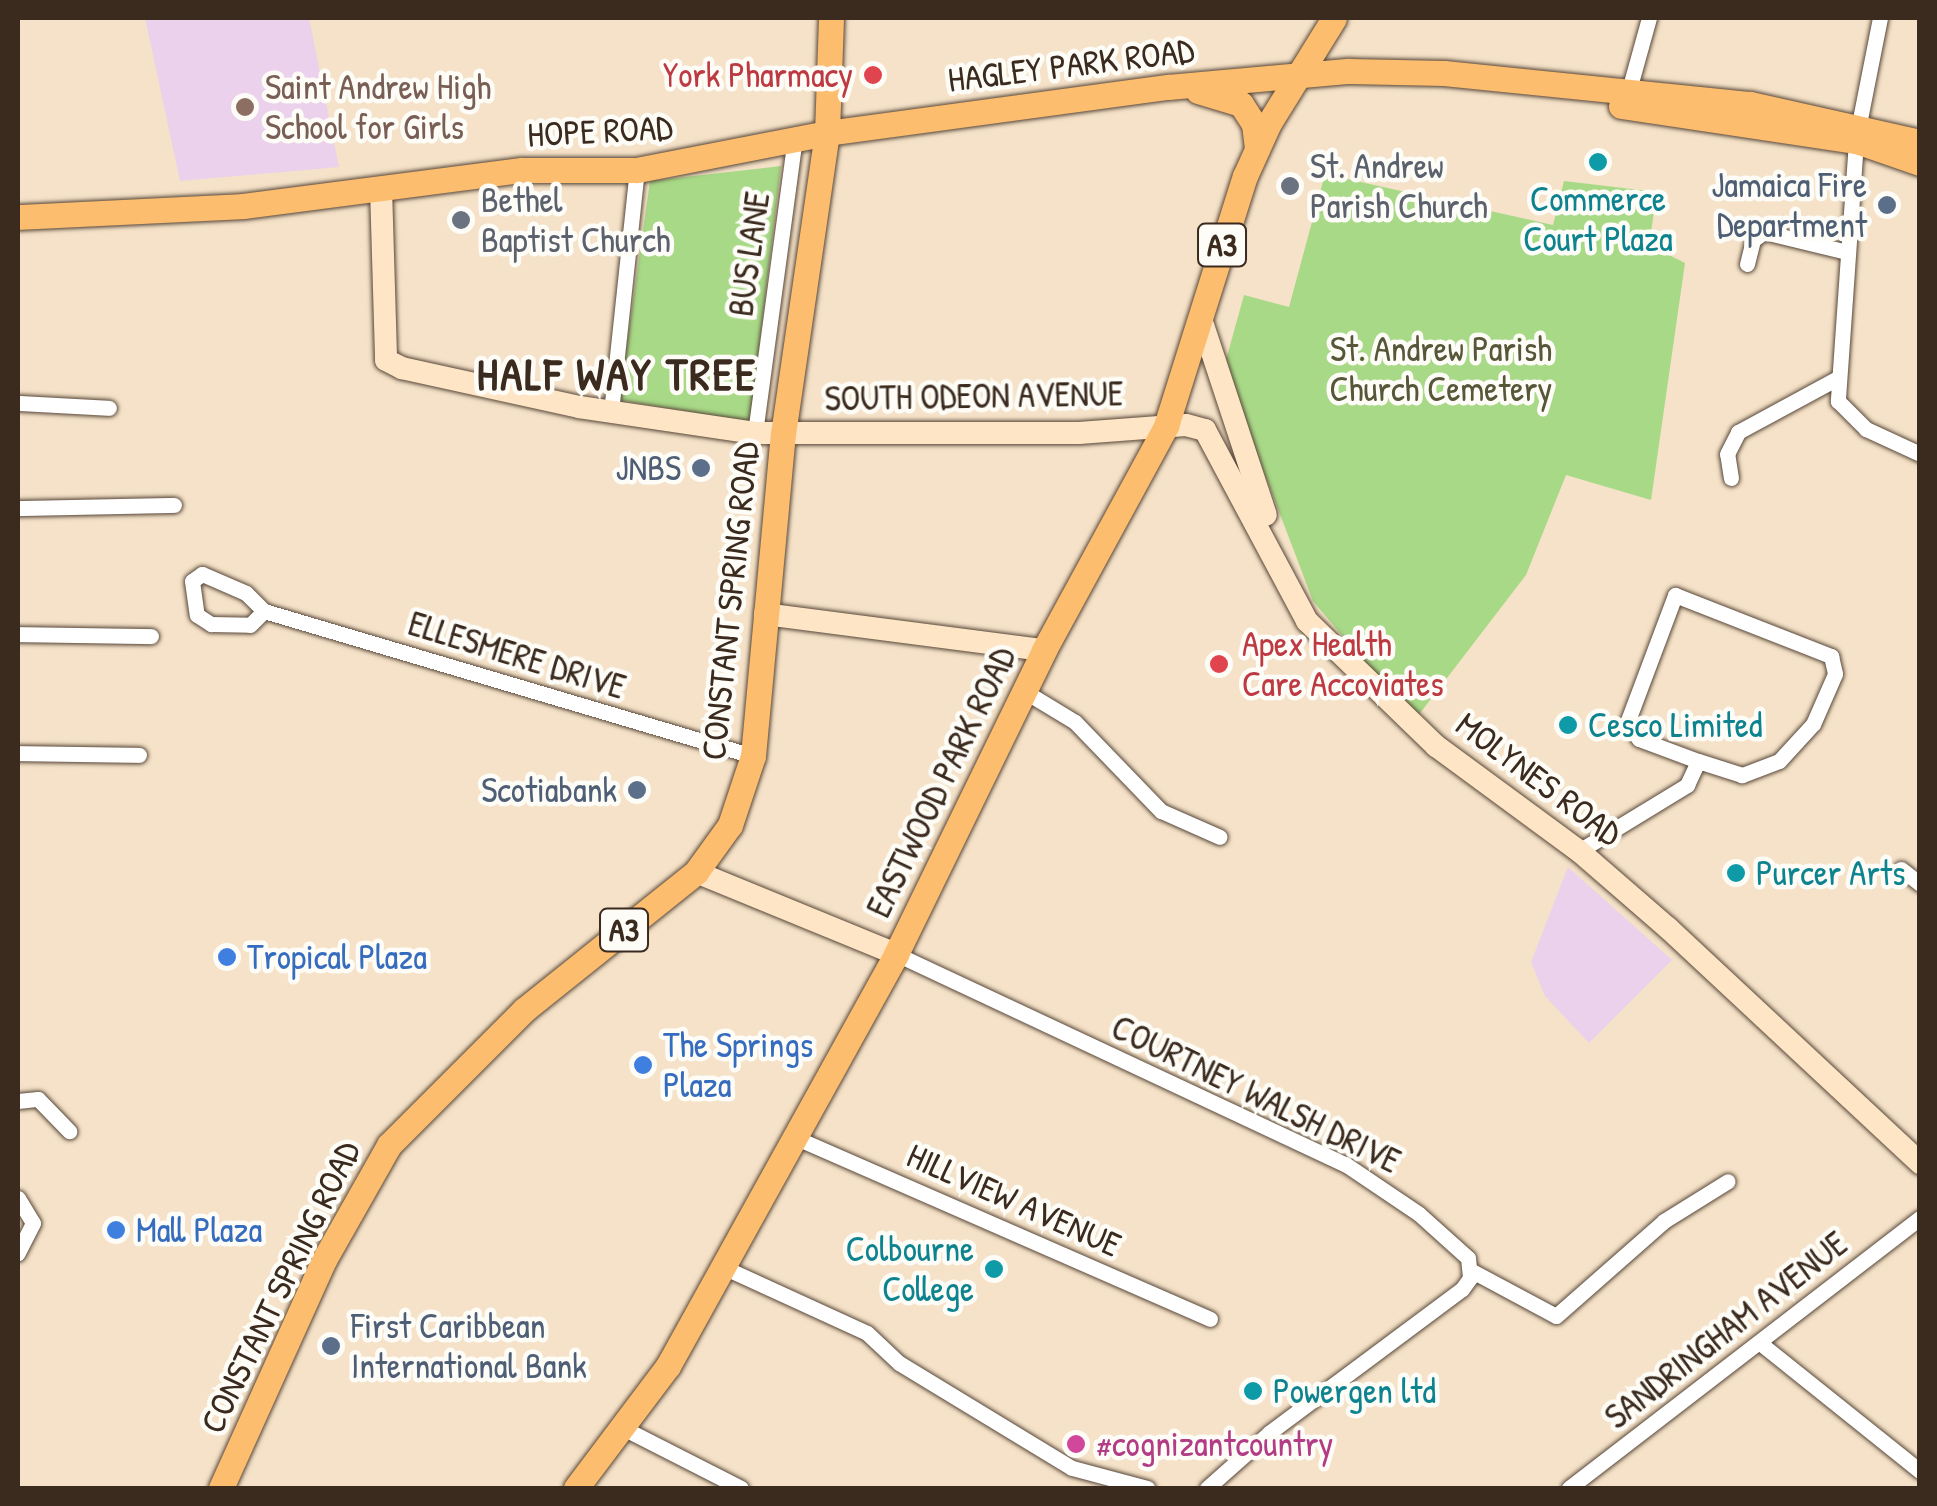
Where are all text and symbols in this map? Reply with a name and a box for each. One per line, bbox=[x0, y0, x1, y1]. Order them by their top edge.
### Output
street label: HAGLEY PARK ROAD bbox=[946, 29, 1196, 101]
place label: York Pharmacy bbox=[663, 54, 853, 96]
marker: York Pharmacy bbox=[862, 64, 884, 86]
place label: Saint Andrew High School for Girls bbox=[265, 66, 491, 148]
marker: Saint Andrew High School for Girls bbox=[234, 96, 256, 118]
street label: HOPE ROAD bbox=[526, 106, 674, 156]
place label: St. Andrew Parish Church bbox=[1310, 145, 1488, 227]
marker: Commerce Court Plaza bbox=[1587, 151, 1609, 173]
place label: Jamaica Fire Department bbox=[1711, 164, 1867, 246]
marker: St. Andrew Parish Church bbox=[1279, 175, 1301, 197]
place label: Commerce Court Plaza bbox=[1523, 178, 1673, 260]
place label: Bethel Baptist Church bbox=[481, 179, 671, 261]
street label: BUS LANE bbox=[719, 189, 779, 319]
marker: Jamaica Fire Department bbox=[1876, 194, 1898, 216]
marker: Bethel Baptist Church bbox=[450, 209, 472, 231]
road number: A3 bbox=[1197, 218, 1247, 272]
park label: St. Andrew Parish Church Cemetery bbox=[1330, 328, 1552, 410]
district label: HALF WAY TREE bbox=[477, 347, 757, 401]
street label: SOUTH ODEON AVENUE bbox=[824, 372, 1124, 420]
street label: CONSTANT SPRING ROAD bbox=[692, 440, 768, 762]
place label: JNBS bbox=[616, 447, 681, 489]
marker: JNBS bbox=[690, 457, 712, 479]
street label: ELLESMERE DRIVE bbox=[403, 602, 631, 708]
place label: Apex Health Care Accoviates bbox=[1242, 623, 1444, 705]
street label: EASTWOOD PARK ROAD bbox=[857, 640, 1025, 924]
marker: Apex Health Care Accoviates bbox=[1206, 651, 1232, 677]
street label: MOLYNES ROAD bbox=[1448, 703, 1630, 855]
place label: Cesco Limited bbox=[1588, 704, 1762, 746]
marker: Cesco Limited bbox=[1557, 714, 1579, 736]
place label: Scotiabank bbox=[481, 769, 617, 811]
marker: Scotiabank bbox=[626, 779, 648, 801]
place label: Purcer Arts bbox=[1756, 852, 1905, 894]
marker: Purcer Arts bbox=[1725, 862, 1747, 884]
road number: A3 bbox=[599, 903, 649, 957]
place label: Tropical Plaza bbox=[247, 936, 427, 978]
marker: Tropical Plaza bbox=[216, 946, 238, 968]
street label: COURTNEY WALSH DRIVE bbox=[1105, 1006, 1407, 1182]
place label: The Springs Plaza bbox=[663, 1024, 813, 1106]
marker: The Springs Plaza bbox=[632, 1054, 654, 1076]
street label: CONSTANT SPRING ROAD bbox=[191, 1134, 369, 1440]
street label: HILLVIEW AVENUE bbox=[901, 1134, 1127, 1266]
place label: Mall Plaza bbox=[136, 1209, 262, 1251]
marker: Mall Plaza bbox=[105, 1219, 127, 1241]
street label: SANDRINGHAM AVENUE bbox=[1597, 1222, 1855, 1438]
place label: Colbourne College bbox=[846, 1228, 974, 1310]
marker: Colbourne College bbox=[983, 1258, 1005, 1280]
place label: First Caribbean International Bank bbox=[351, 1305, 587, 1387]
marker: First Caribbean International Bank bbox=[320, 1335, 342, 1357]
place label: Powergen ltd bbox=[1273, 1370, 1436, 1412]
marker: Powergen ltd bbox=[1242, 1380, 1264, 1402]
place label: #cognizantcountry bbox=[1096, 1423, 1333, 1465]
marker: #cognizantcountry bbox=[1065, 1433, 1087, 1455]

